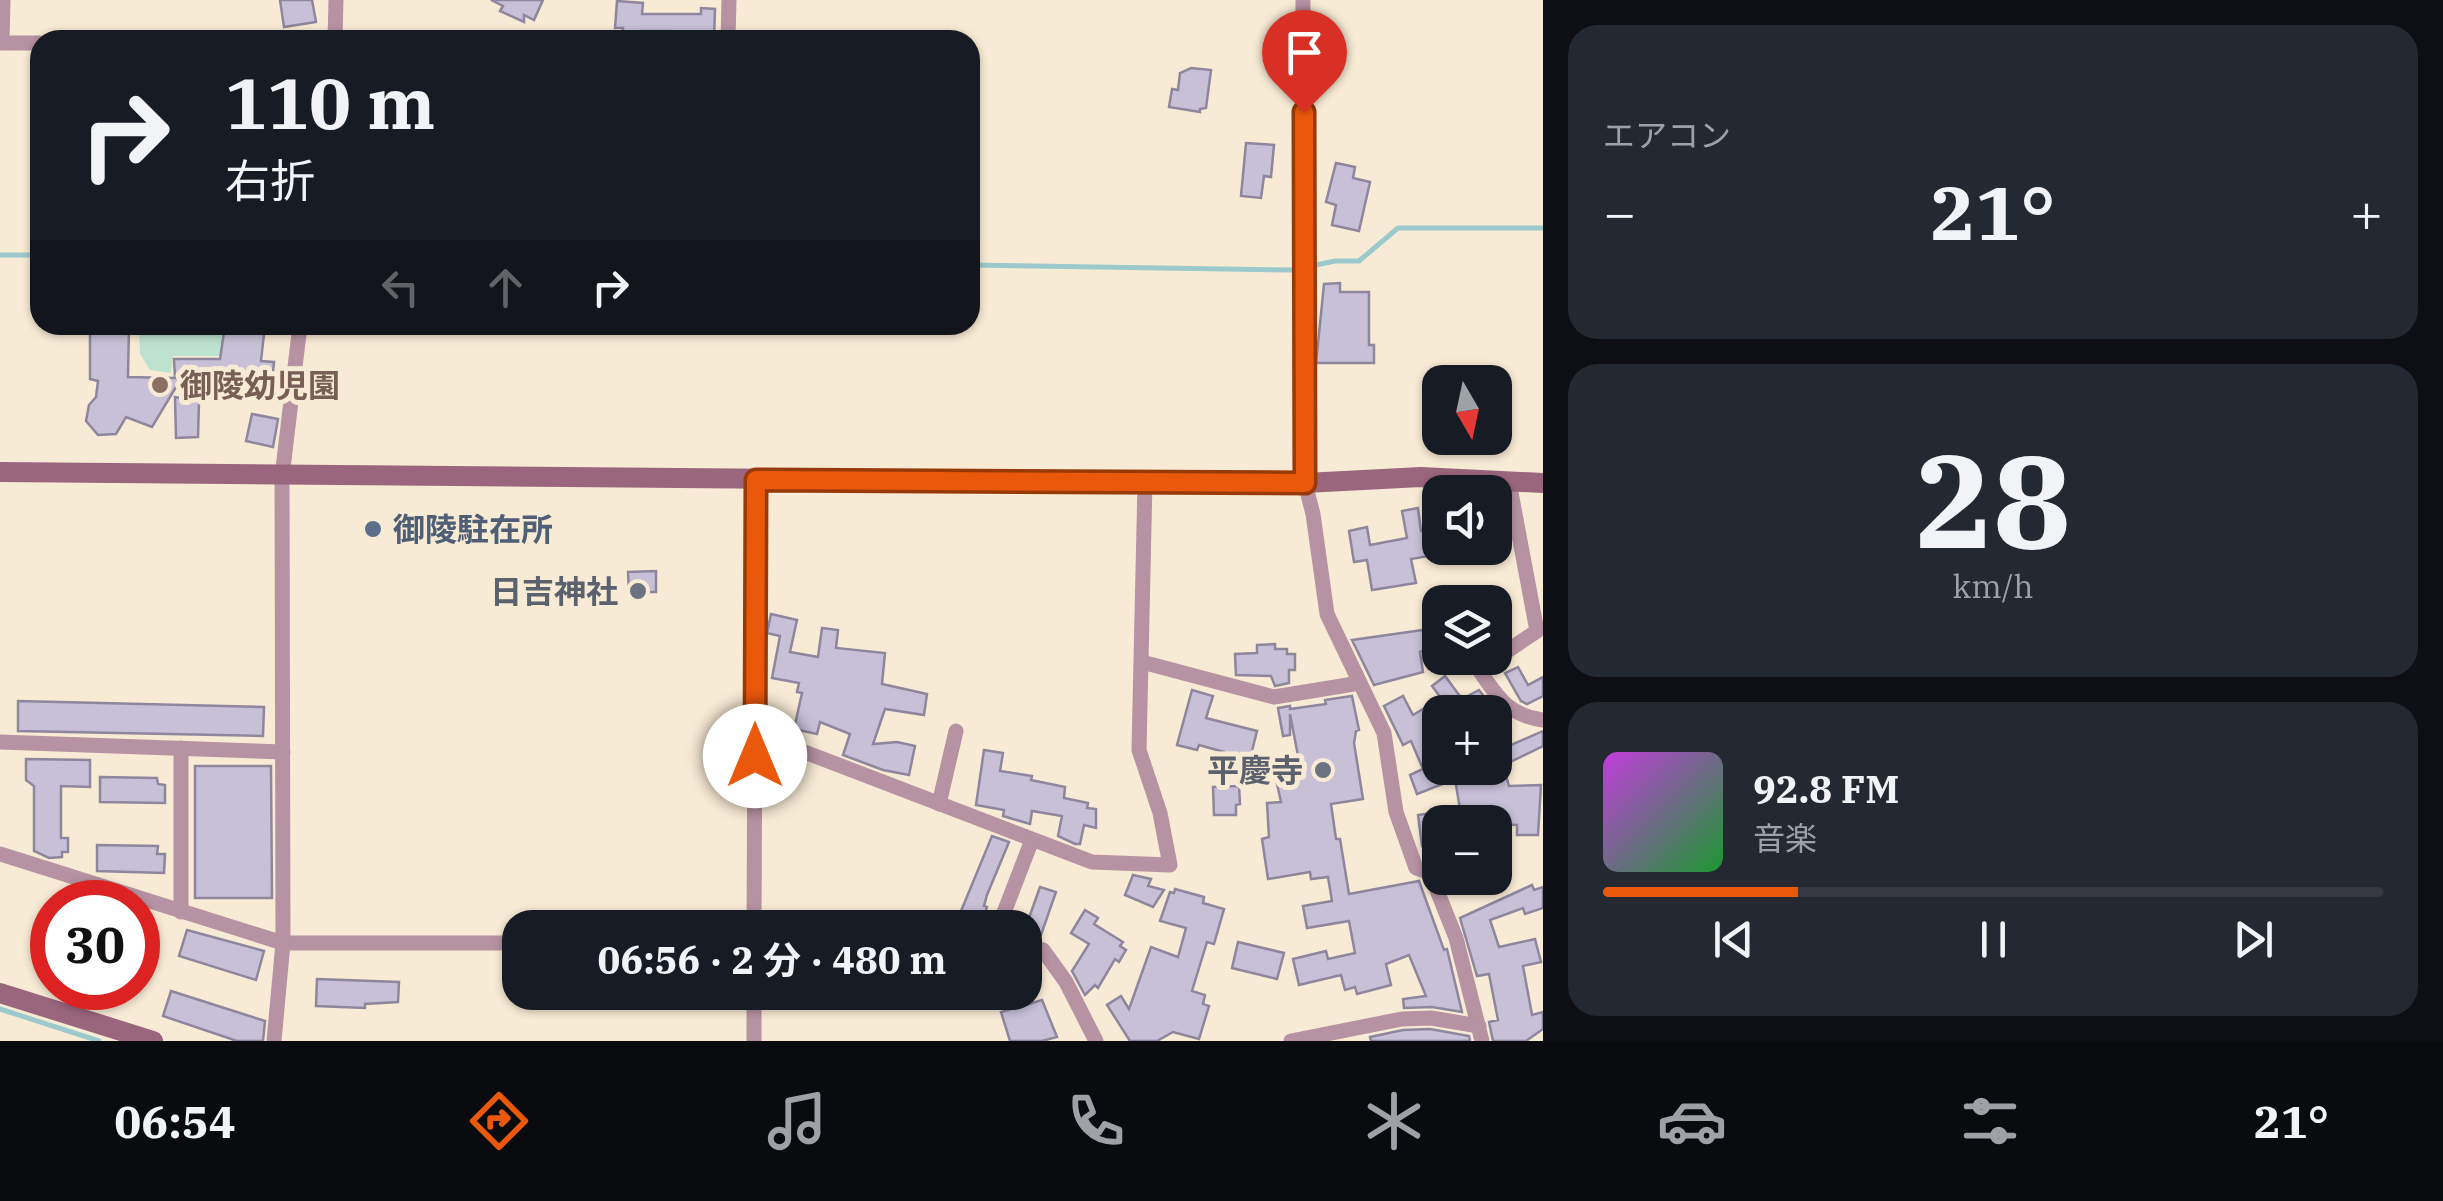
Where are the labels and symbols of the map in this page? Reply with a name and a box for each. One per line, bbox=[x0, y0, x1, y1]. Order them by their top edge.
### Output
pin bbox=[1262, 10, 1347, 113]
place label: 御陵幼児園 bbox=[180, 364, 340, 406]
north arrow bbox=[1422, 365, 1512, 455]
marker: 御陵幼児園 bbox=[149, 374, 171, 396]
place label: 御陵駐在所 bbox=[393, 508, 553, 550]
marker: 御陵駐在所 bbox=[362, 518, 384, 540]
place label: 日吉神社 bbox=[490, 570, 618, 612]
marker: 日吉神社 bbox=[627, 580, 649, 602]
position arrow bbox=[703, 704, 807, 808]
place label: 平慶寺 bbox=[1207, 749, 1303, 791]
marker: 平慶寺 bbox=[1312, 759, 1334, 781]
speed limit sign: 30 bbox=[30, 880, 160, 1010]

